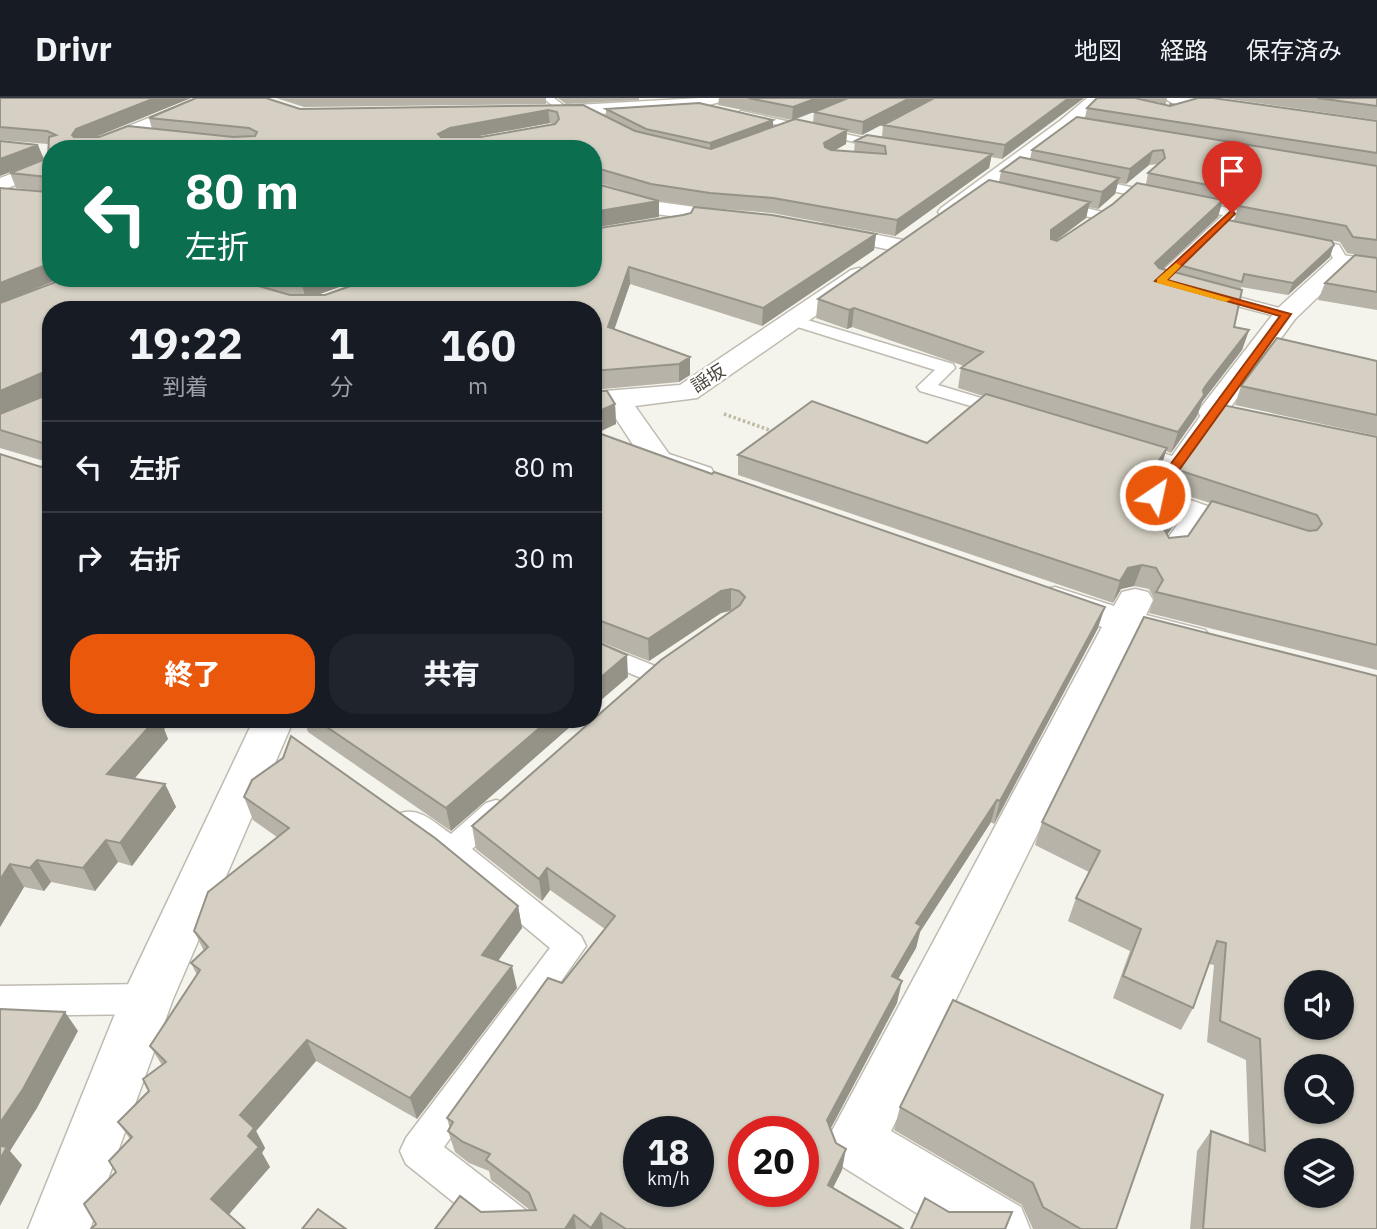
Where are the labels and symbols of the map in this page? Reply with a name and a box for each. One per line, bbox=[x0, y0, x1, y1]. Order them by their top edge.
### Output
pin bbox=[1202, 141, 1262, 213]
street label: 謡坂 bbox=[687, 359, 729, 397]
position arrow bbox=[1118, 458, 1192, 532]
speed limit sign: 20 bbox=[728, 1116, 819, 1207]

